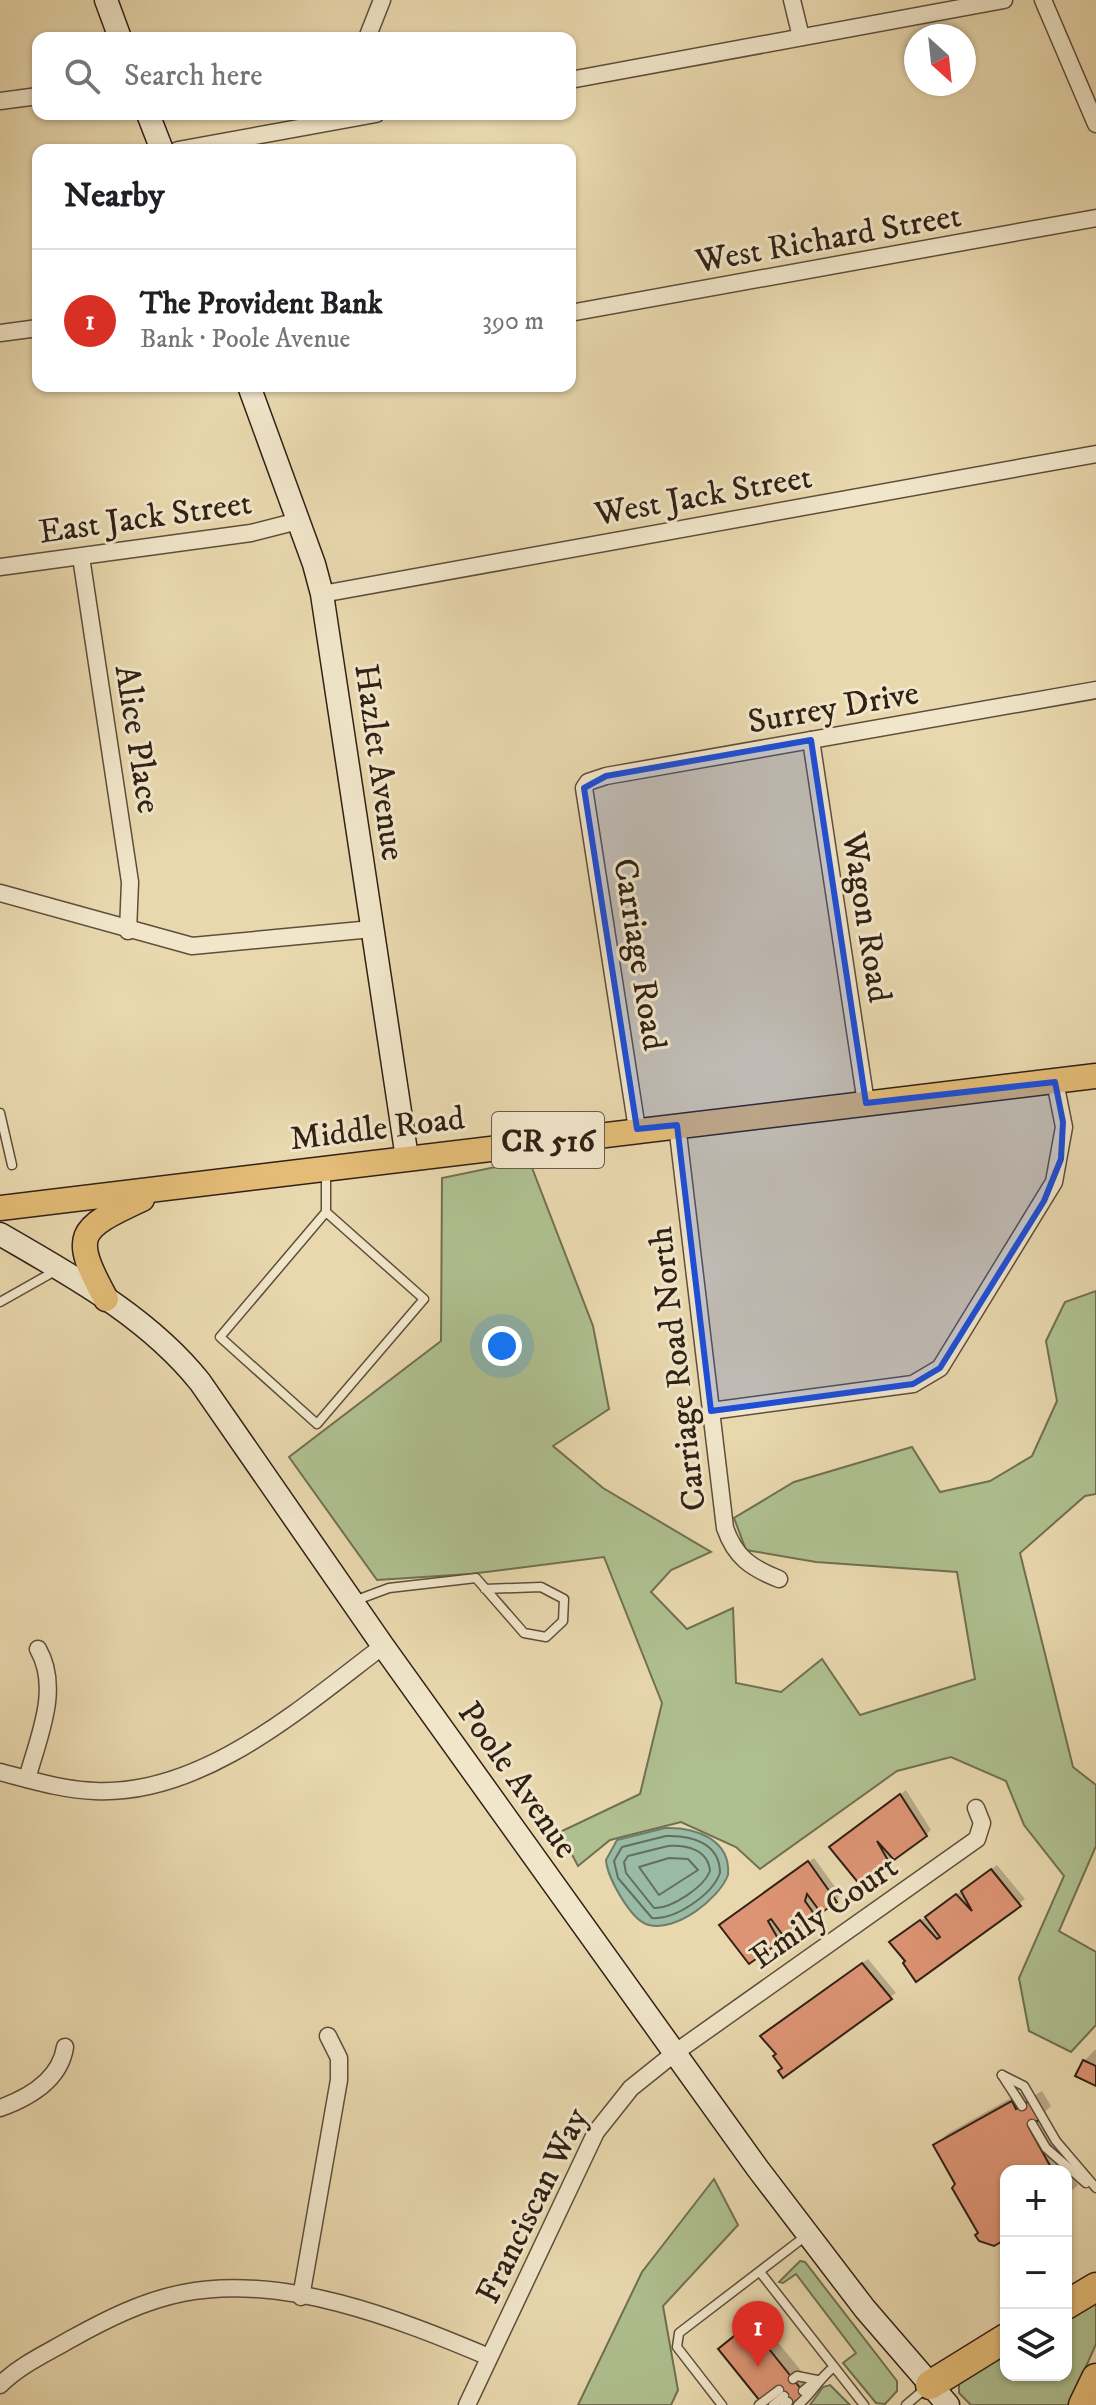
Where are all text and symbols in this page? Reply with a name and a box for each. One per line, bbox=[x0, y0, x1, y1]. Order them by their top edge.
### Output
north arrow bbox=[904, 24, 976, 96]
search box bbox=[32, 32, 576, 120]
icon: search bbox=[60, 54, 104, 98]
text: Search here bbox=[124, 58, 263, 95]
text: Nearby bbox=[64, 175, 165, 217]
street label: West Richard Street bbox=[691, 195, 964, 283]
text: The Provident Bank bbox=[140, 286, 383, 323]
text: 1 bbox=[85, 305, 95, 338]
text: 390 m bbox=[482, 305, 544, 338]
text: Bank · Poole Avenue bbox=[140, 323, 350, 356]
street label: West Jack Street bbox=[591, 456, 815, 536]
street label: East Jack Street bbox=[36, 482, 255, 554]
street label: Hazlet Avenue bbox=[344, 661, 414, 863]
street label: Alice Place bbox=[105, 662, 169, 816]
street label: Surrey Drive bbox=[745, 672, 922, 744]
street label: Wagon Road bbox=[832, 828, 900, 1006]
street label: Carriage Road bbox=[603, 855, 675, 1053]
street label: Middle Road bbox=[288, 1097, 467, 1161]
road number: CR 516 bbox=[492, 1112, 604, 1168]
street label: Carriage Road North bbox=[640, 1224, 716, 1513]
your location bbox=[482, 1326, 522, 1366]
street label: Poole Avenue bbox=[448, 1694, 587, 1867]
street label: Emily Court bbox=[742, 1846, 906, 1979]
street label: Franciscan Way bbox=[467, 2100, 599, 2311]
map controls bbox=[1000, 2165, 1072, 2381]
button: + bbox=[1000, 2165, 1072, 2237]
button: − bbox=[1000, 2237, 1072, 2309]
pin: 1 bbox=[732, 2301, 784, 2367]
button: layers bbox=[1000, 2309, 1072, 2381]

